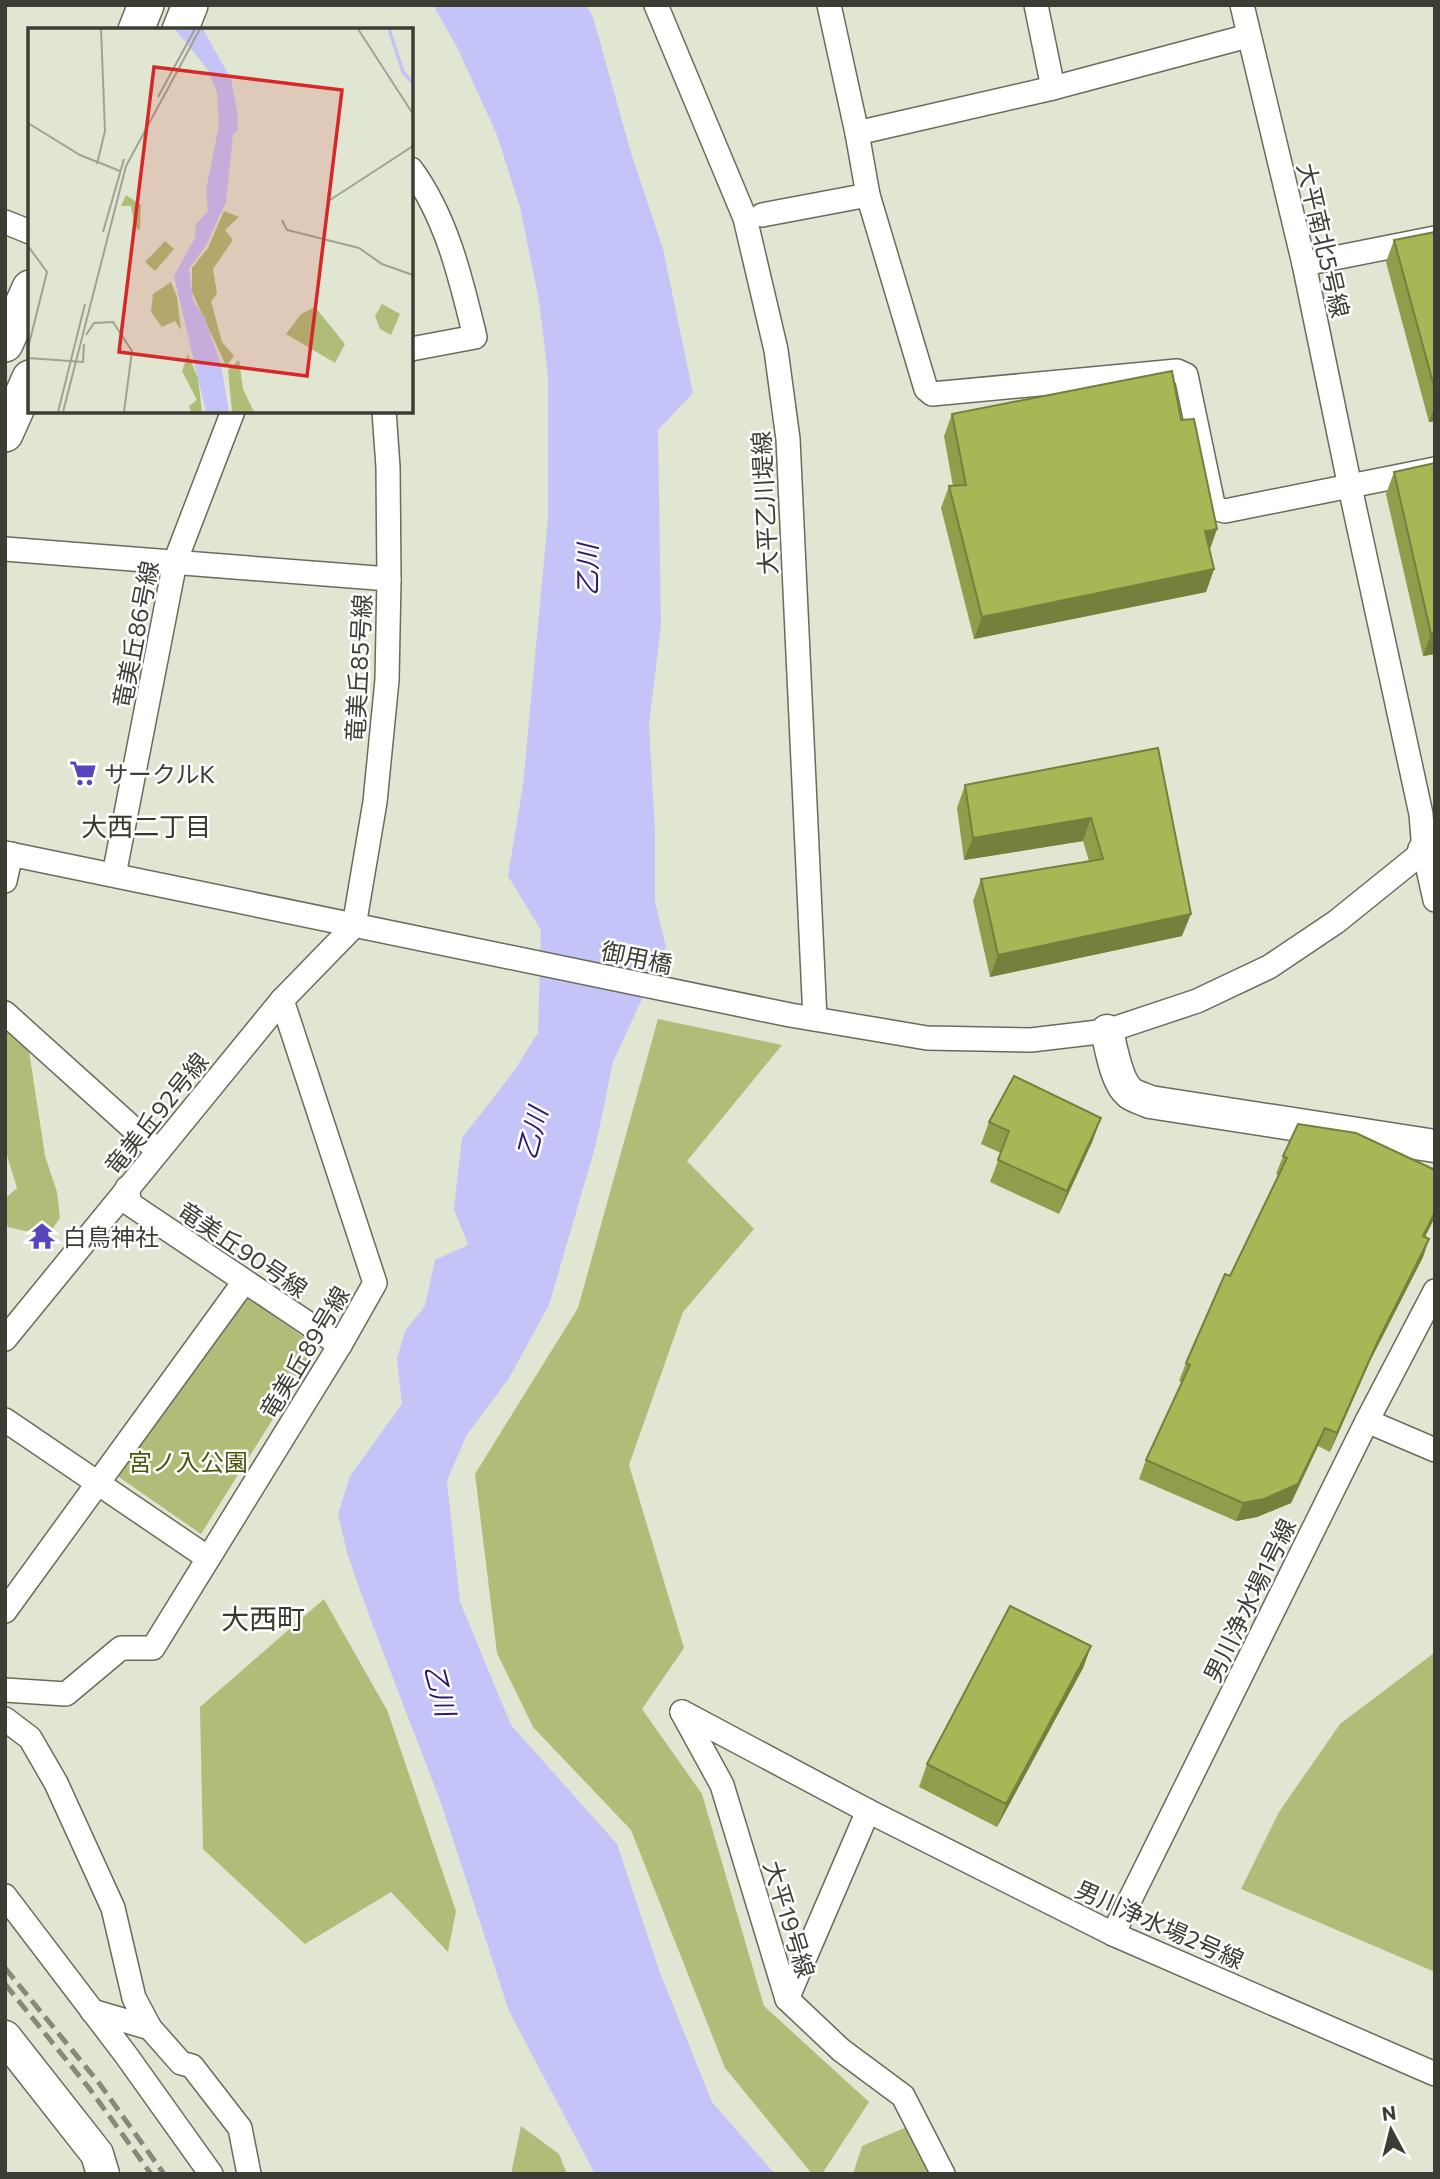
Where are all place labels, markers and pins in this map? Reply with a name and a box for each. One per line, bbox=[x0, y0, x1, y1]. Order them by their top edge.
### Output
supermarket icon: サークルK bbox=[68, 758, 98, 788]
place label: サークルK bbox=[104, 759, 215, 788]
temple icon: 白鳥神社 bbox=[27, 1221, 57, 1251]
place label: 白鳥神社 bbox=[63, 1222, 159, 1251]

